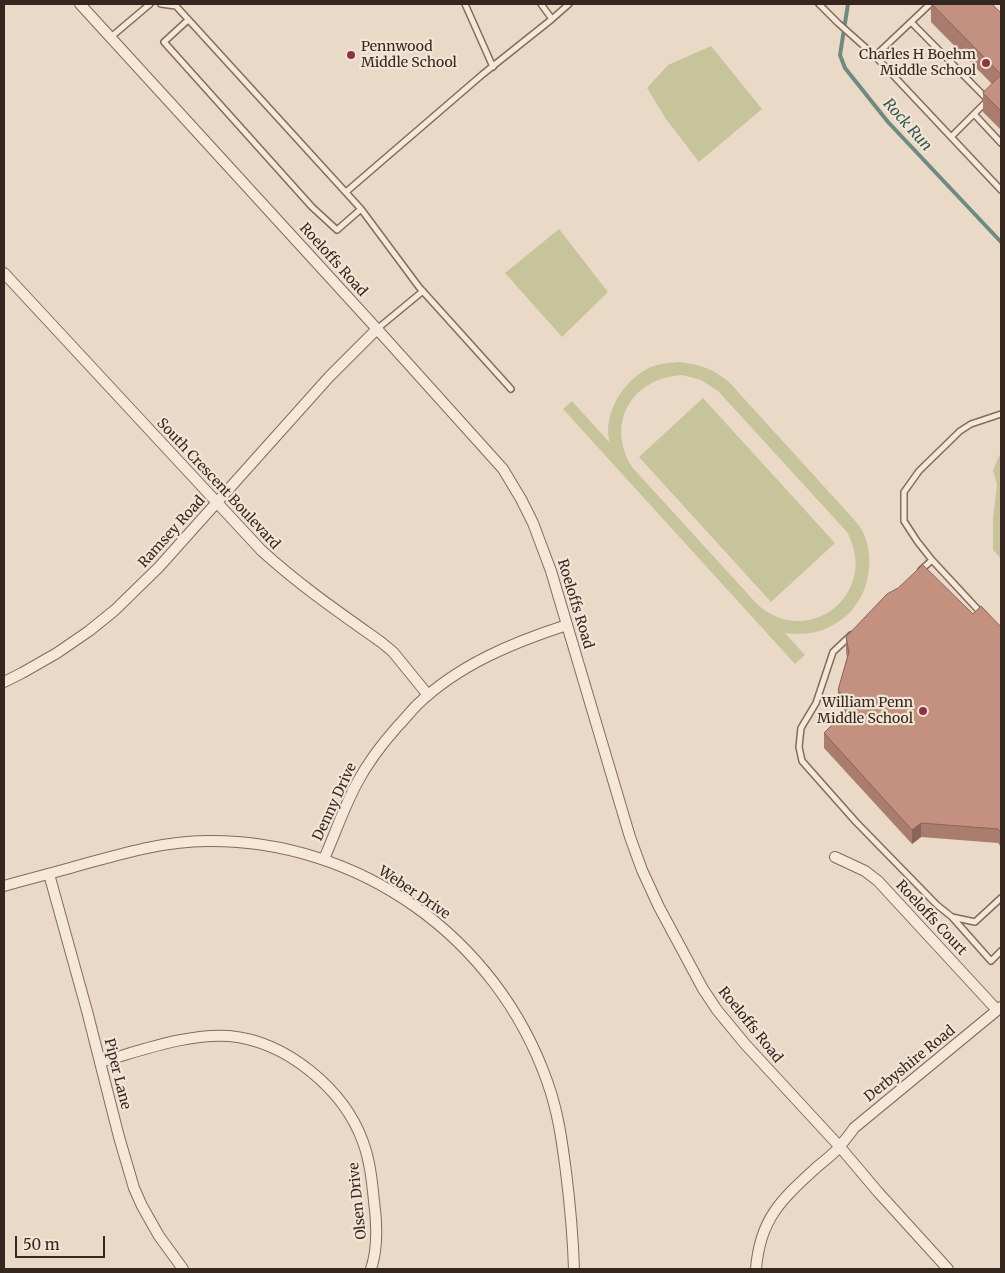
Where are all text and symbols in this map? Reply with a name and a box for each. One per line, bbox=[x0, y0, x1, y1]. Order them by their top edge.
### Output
place label: Pennwood Middle School bbox=[361, 39, 457, 72]
place label: Charles H Boehm Middle School bbox=[859, 47, 976, 80]
marker: Pennwood Middle School bbox=[345, 49, 357, 61]
marker: Charles H Boehm Middle School bbox=[980, 57, 992, 69]
water label: Rock Run bbox=[879, 95, 935, 155]
street label: Roeloffs Road bbox=[296, 220, 370, 300]
street label: South Crescent Boulevard bbox=[153, 415, 283, 553]
street label: Ramsey Road bbox=[135, 493, 209, 571]
street label: Roeloffs Road bbox=[553, 557, 597, 651]
place label: William Penn Middle School bbox=[817, 695, 913, 728]
marker: William Penn Middle School bbox=[917, 705, 929, 717]
street label: Denny Drive bbox=[310, 760, 360, 844]
street label: Weber Drive bbox=[375, 863, 453, 923]
street label: Roeloffs Court bbox=[892, 877, 970, 959]
street label: Roeloffs Road bbox=[714, 984, 786, 1066]
street label: Derbyshire Road bbox=[861, 1022, 959, 1106]
street label: Piper Lane bbox=[100, 1037, 134, 1111]
street label: Olsen Drive bbox=[346, 1162, 370, 1240]
scale bar bbox=[18, 1226, 108, 1258]
text: 50 m bbox=[23, 1235, 60, 1254]

